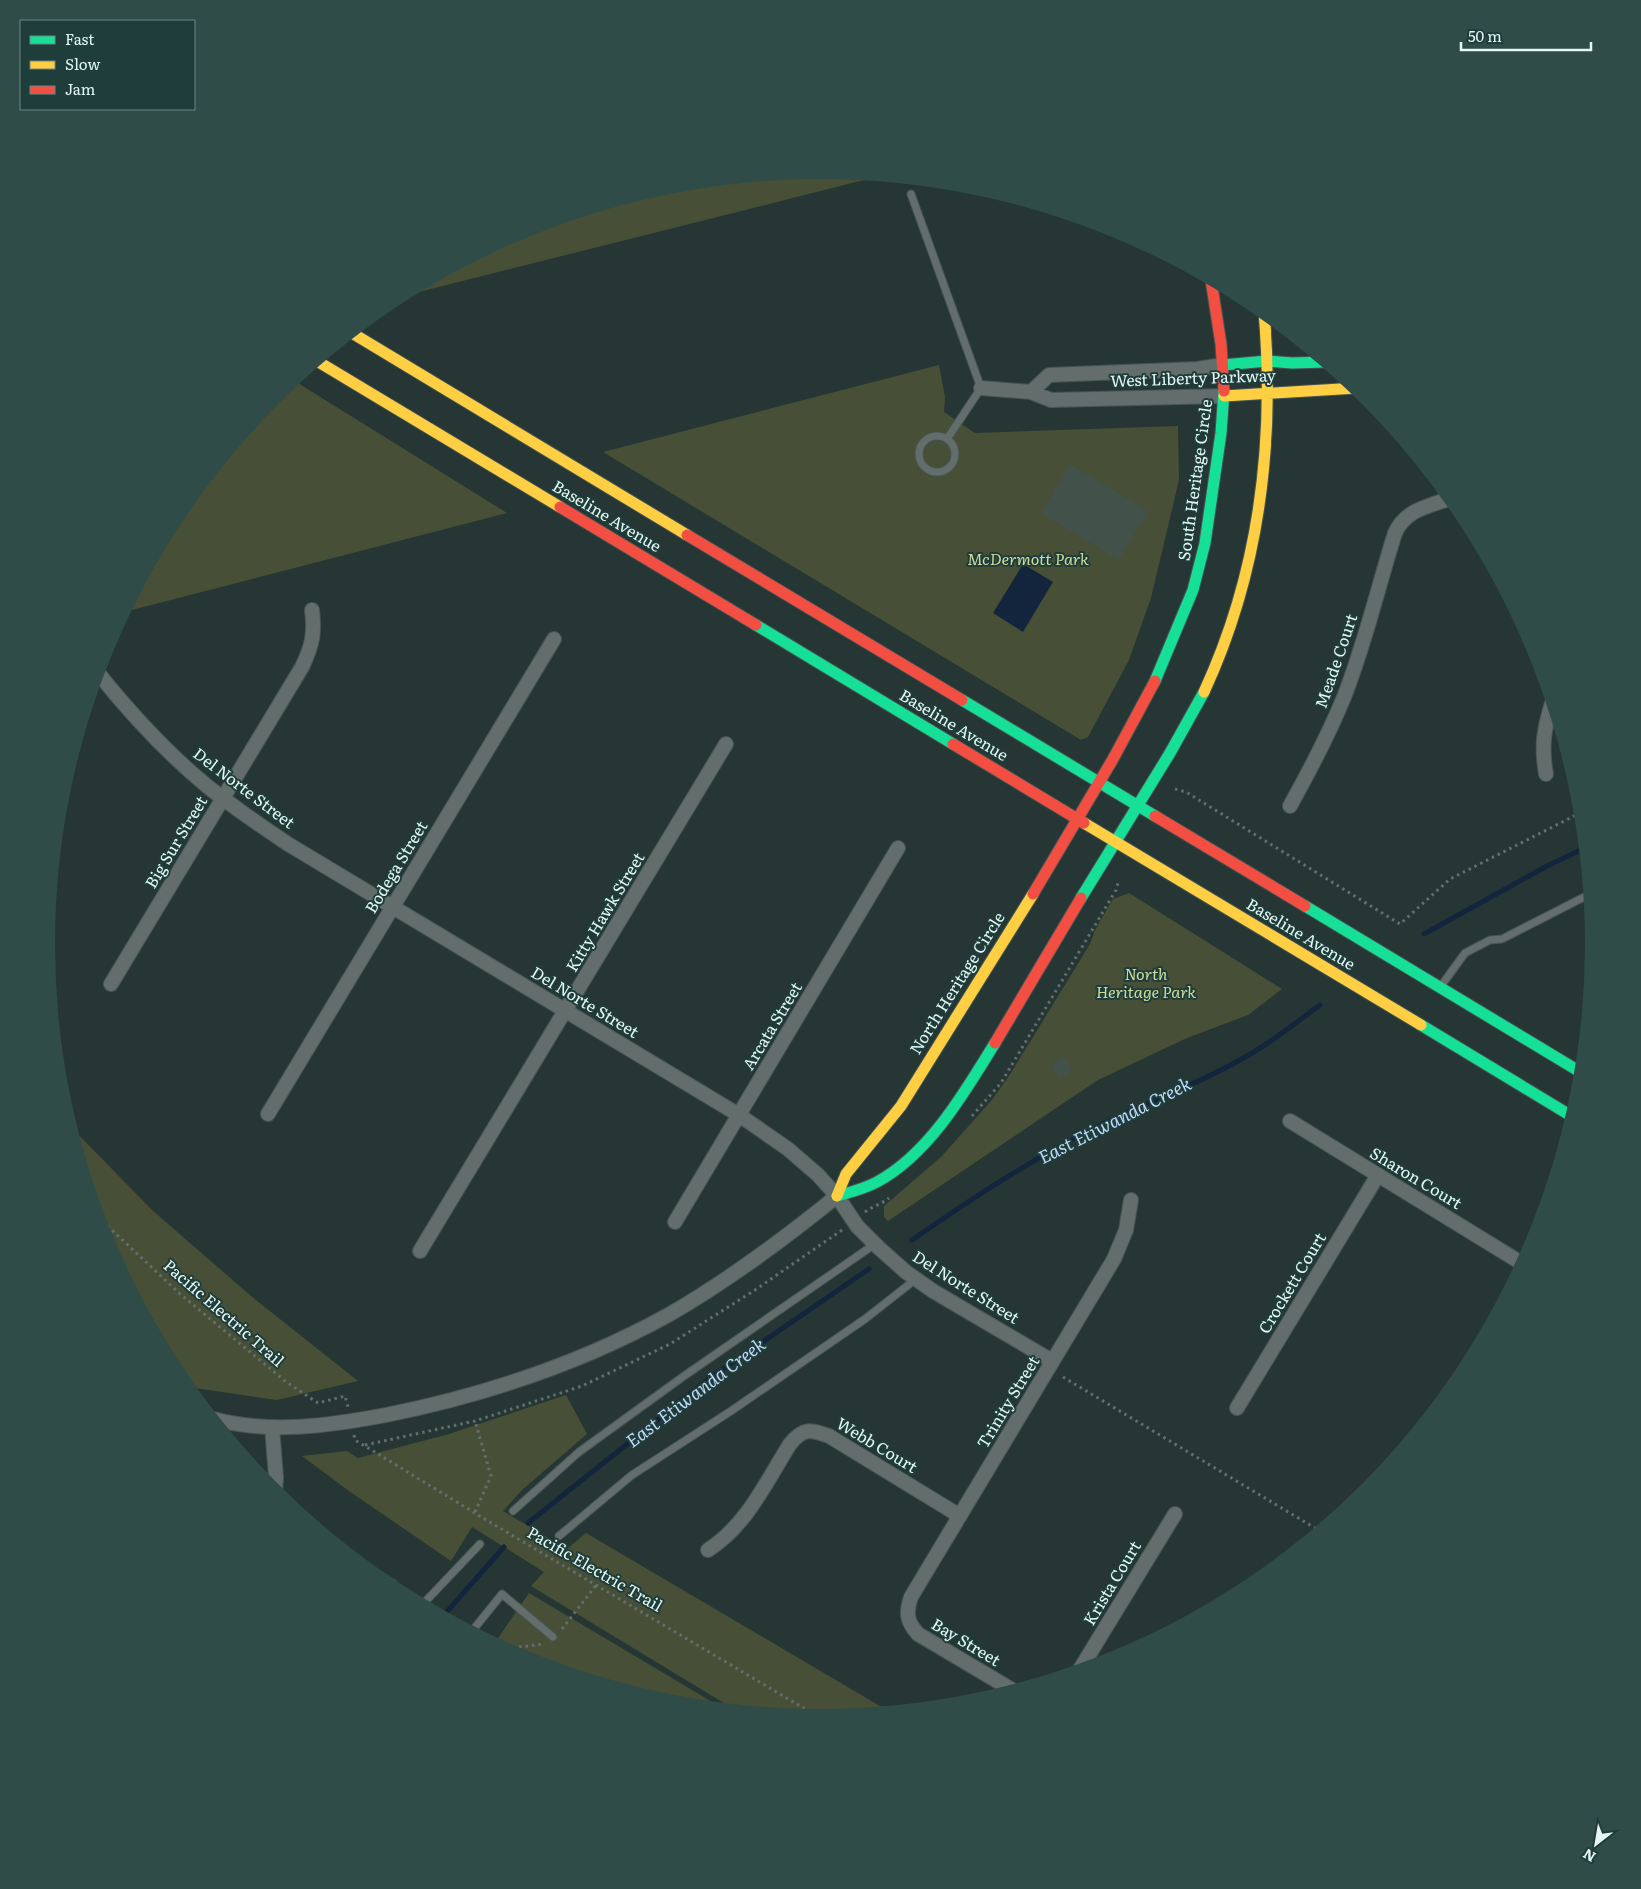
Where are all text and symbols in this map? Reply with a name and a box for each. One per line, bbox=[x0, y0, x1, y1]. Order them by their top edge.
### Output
legend bbox=[20, 20, 195, 110]
scale bar bbox=[1461, 20, 1591, 52]
text: 50 m bbox=[1468, 24, 1502, 47]
text: Fast bbox=[65, 27, 94, 50]
text: Slow bbox=[65, 52, 100, 75]
text: Jam bbox=[65, 77, 96, 100]
street label: West Liberty Parkway bbox=[1110, 362, 1277, 392]
street label: South Heritage Circle bbox=[1171, 397, 1217, 562]
street label: Baseline Avenue bbox=[549, 473, 666, 557]
park label: McDermott Park bbox=[967, 546, 1089, 570]
street label: Meade Court bbox=[1308, 610, 1363, 711]
street label: Baseline Avenue bbox=[896, 682, 1013, 766]
street label: Del Norte Street bbox=[189, 741, 301, 834]
street label: Big Sur Street bbox=[138, 790, 213, 892]
street label: Bodega Street bbox=[358, 815, 433, 917]
street label: Kitty Hawk Street bbox=[559, 847, 650, 976]
street label: Baseline Avenue bbox=[1243, 891, 1360, 975]
street label: North Heritage Circle bbox=[903, 907, 1010, 1058]
street label: Del Norte Street bbox=[527, 959, 644, 1043]
park label: North Heritage Park bbox=[1096, 961, 1196, 1003]
street label: Arcata Street bbox=[735, 976, 807, 1074]
water label: East Etiwanda Creek bbox=[1033, 1069, 1196, 1170]
street label: Sharon Court bbox=[1366, 1140, 1468, 1214]
street label: Crockett Court bbox=[1251, 1227, 1331, 1338]
street label: Del Norte Street bbox=[908, 1244, 1025, 1329]
street label: Pacific Electric Trail bbox=[159, 1253, 290, 1372]
water label: East Etiwanda Creek bbox=[620, 1330, 771, 1453]
street label: Trinity Street bbox=[970, 1350, 1045, 1452]
street label: Webb Court bbox=[832, 1411, 923, 1478]
street label: Pacific Electric Trail bbox=[523, 1519, 668, 1617]
street label: Krista Court bbox=[1076, 1535, 1146, 1629]
street label: Bay Street bbox=[928, 1611, 1006, 1671]
north arrow bbox=[1571, 1819, 1621, 1869]
text: N bbox=[1578, 1844, 1599, 1868]

